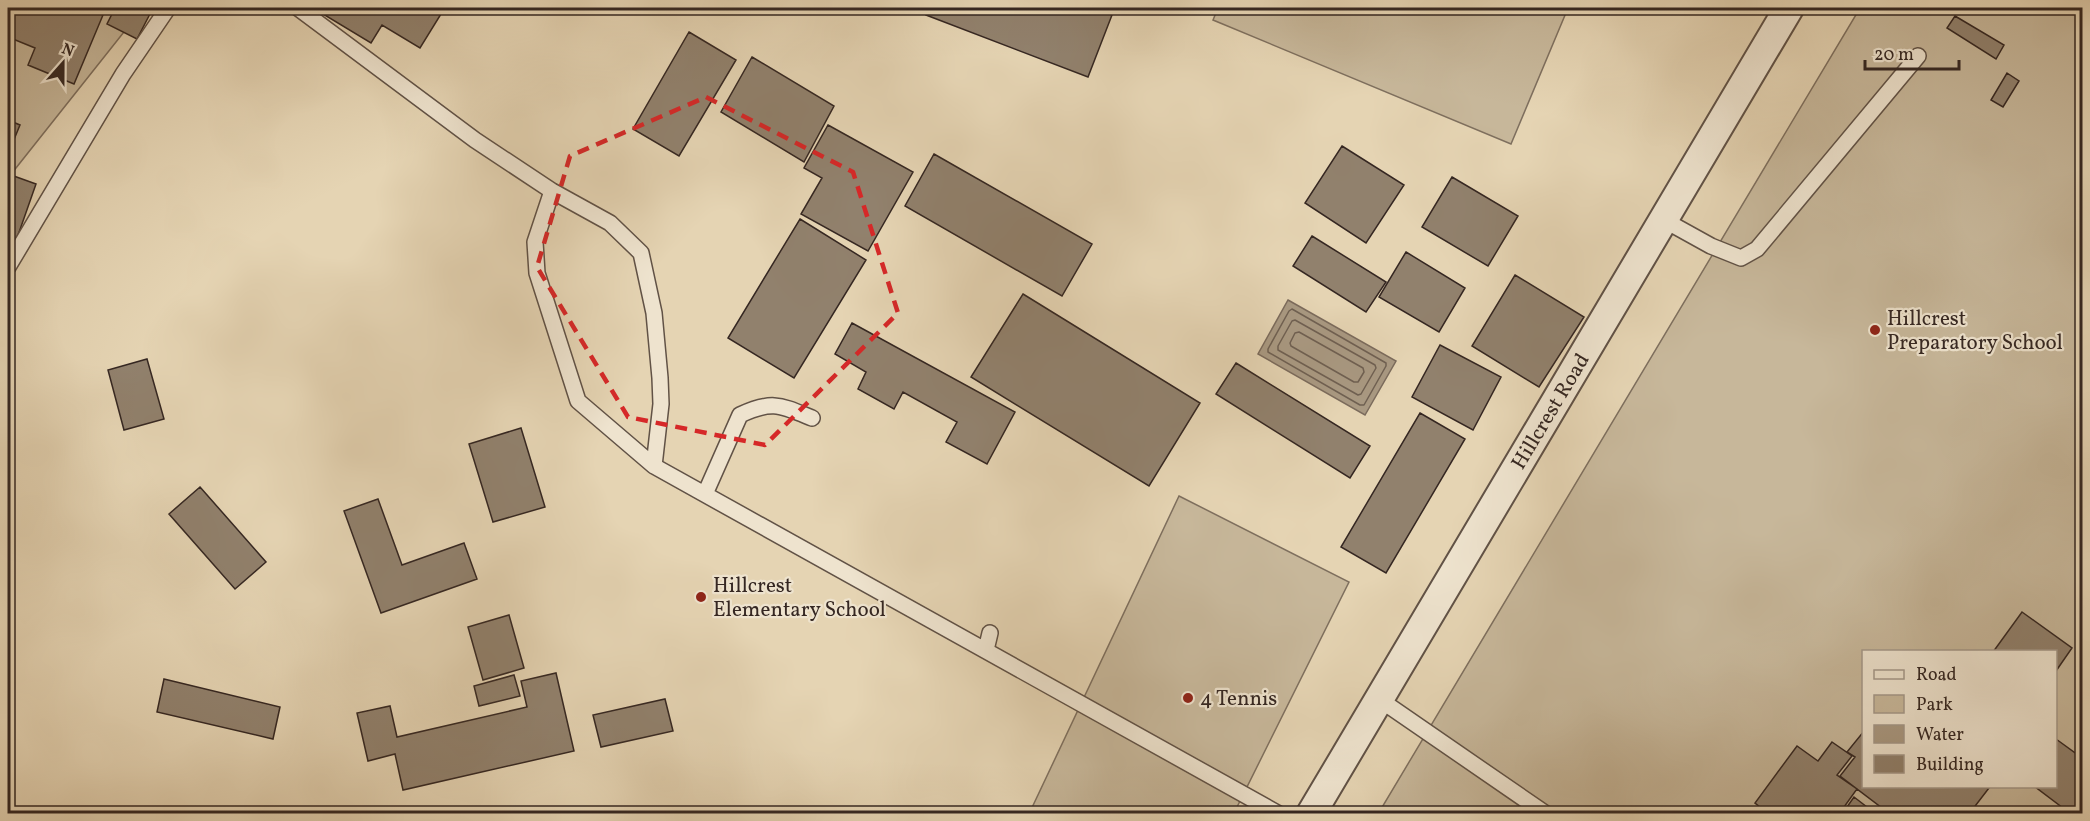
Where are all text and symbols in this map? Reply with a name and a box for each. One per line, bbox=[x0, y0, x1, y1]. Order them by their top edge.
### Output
north arrow bbox=[33, 33, 93, 93]
scale bar bbox=[1865, 33, 1960, 71]
text: N bbox=[58, 39, 77, 63]
text: 20 m bbox=[1874, 43, 1914, 68]
place label: Hillcrest Preparatory School bbox=[1887, 305, 2063, 358]
marker: Hillcrest Preparatory School bbox=[1868, 323, 1882, 337]
street label: Hillcrest Road bbox=[1505, 348, 1597, 475]
place label: Hillcrest Elementary School bbox=[713, 572, 886, 625]
marker: Hillcrest Elementary School bbox=[694, 590, 708, 604]
legend bbox=[1862, 650, 2057, 788]
text: Road bbox=[1916, 663, 1957, 688]
place label: 4 Tennis bbox=[1200, 685, 1277, 714]
marker: 4 Tennis bbox=[1181, 691, 1195, 705]
text: Park bbox=[1916, 693, 1953, 718]
text: Water bbox=[1916, 723, 1964, 748]
text: Building bbox=[1916, 753, 1984, 778]

